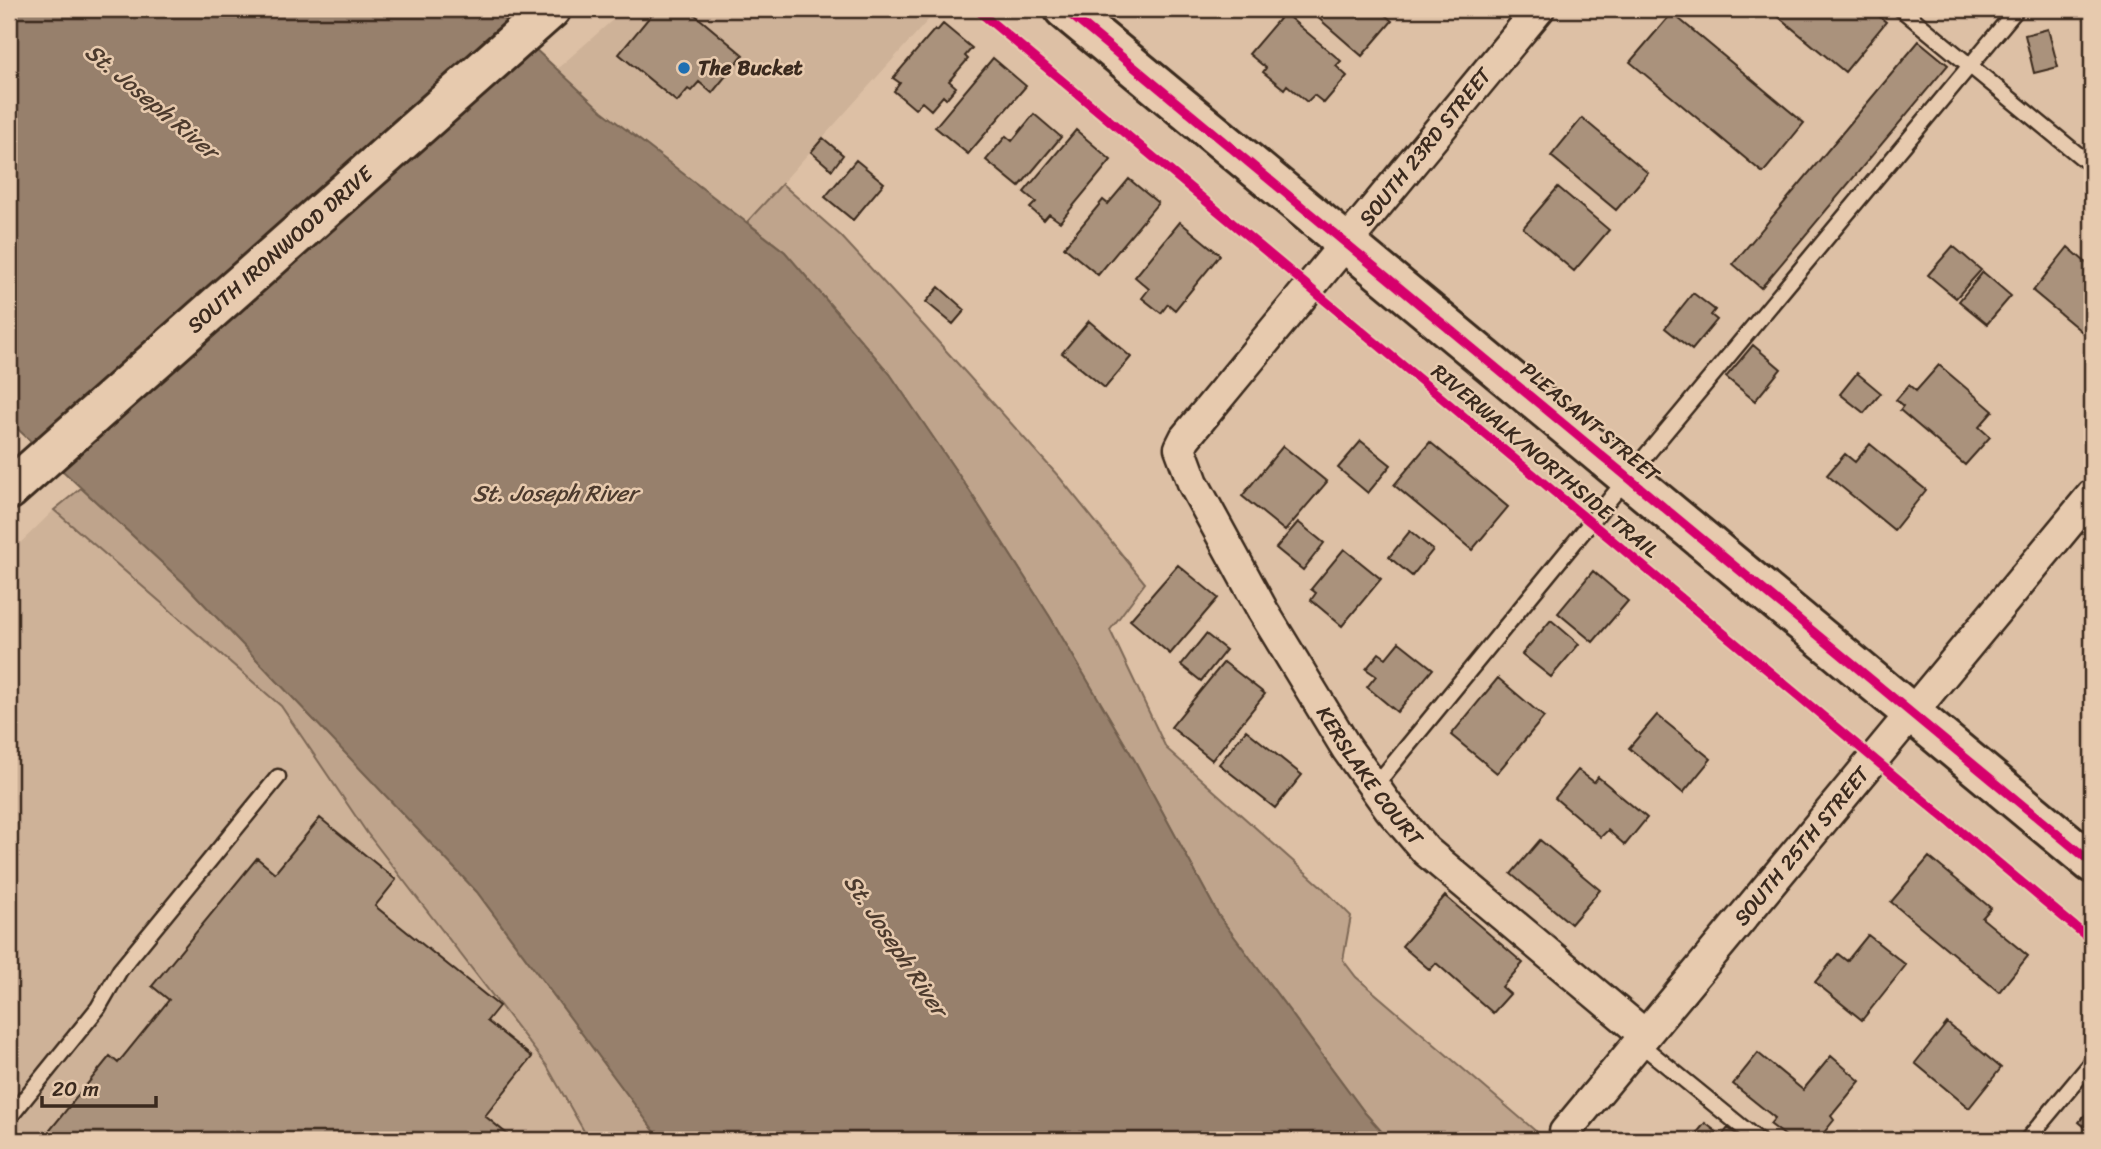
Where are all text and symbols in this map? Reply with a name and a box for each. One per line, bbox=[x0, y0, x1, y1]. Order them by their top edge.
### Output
water label: St. Joseph River bbox=[75, 33, 231, 172]
place label: The Bucket bbox=[698, 49, 803, 87]
street label: SOUTH 23RD STREET bbox=[1349, 58, 1502, 235]
marker: The Bucket bbox=[676, 60, 692, 76]
street label: SOUTH IRONWOOD DRIVE bbox=[178, 155, 383, 343]
street label: PLEASANT STREET bbox=[1511, 352, 1670, 493]
street label: RIVERWALK/NORTHSIDE TRAIL bbox=[1422, 354, 1668, 568]
water label: St. Joseph River bbox=[473, 473, 641, 514]
street label: KERSLAKE COURT bbox=[1306, 698, 1434, 856]
street label: SOUTH 25TH STREET bbox=[1724, 756, 1880, 935]
water label: St. Joseph River bbox=[833, 866, 961, 1028]
scale bar bbox=[42, 1065, 156, 1109]
text: 20 m bbox=[52, 1070, 99, 1108]

